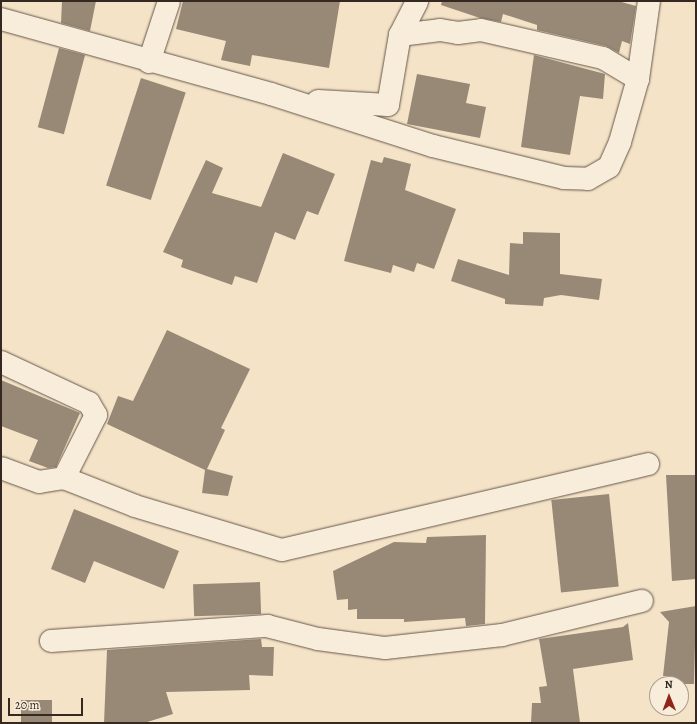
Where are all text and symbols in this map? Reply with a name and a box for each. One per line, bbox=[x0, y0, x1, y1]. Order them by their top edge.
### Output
north arrow bbox=[649, 676, 689, 716]
text: N bbox=[665, 677, 673, 692]
scale bar bbox=[10, 690, 85, 716]
text: 20 m bbox=[15, 697, 39, 713]

